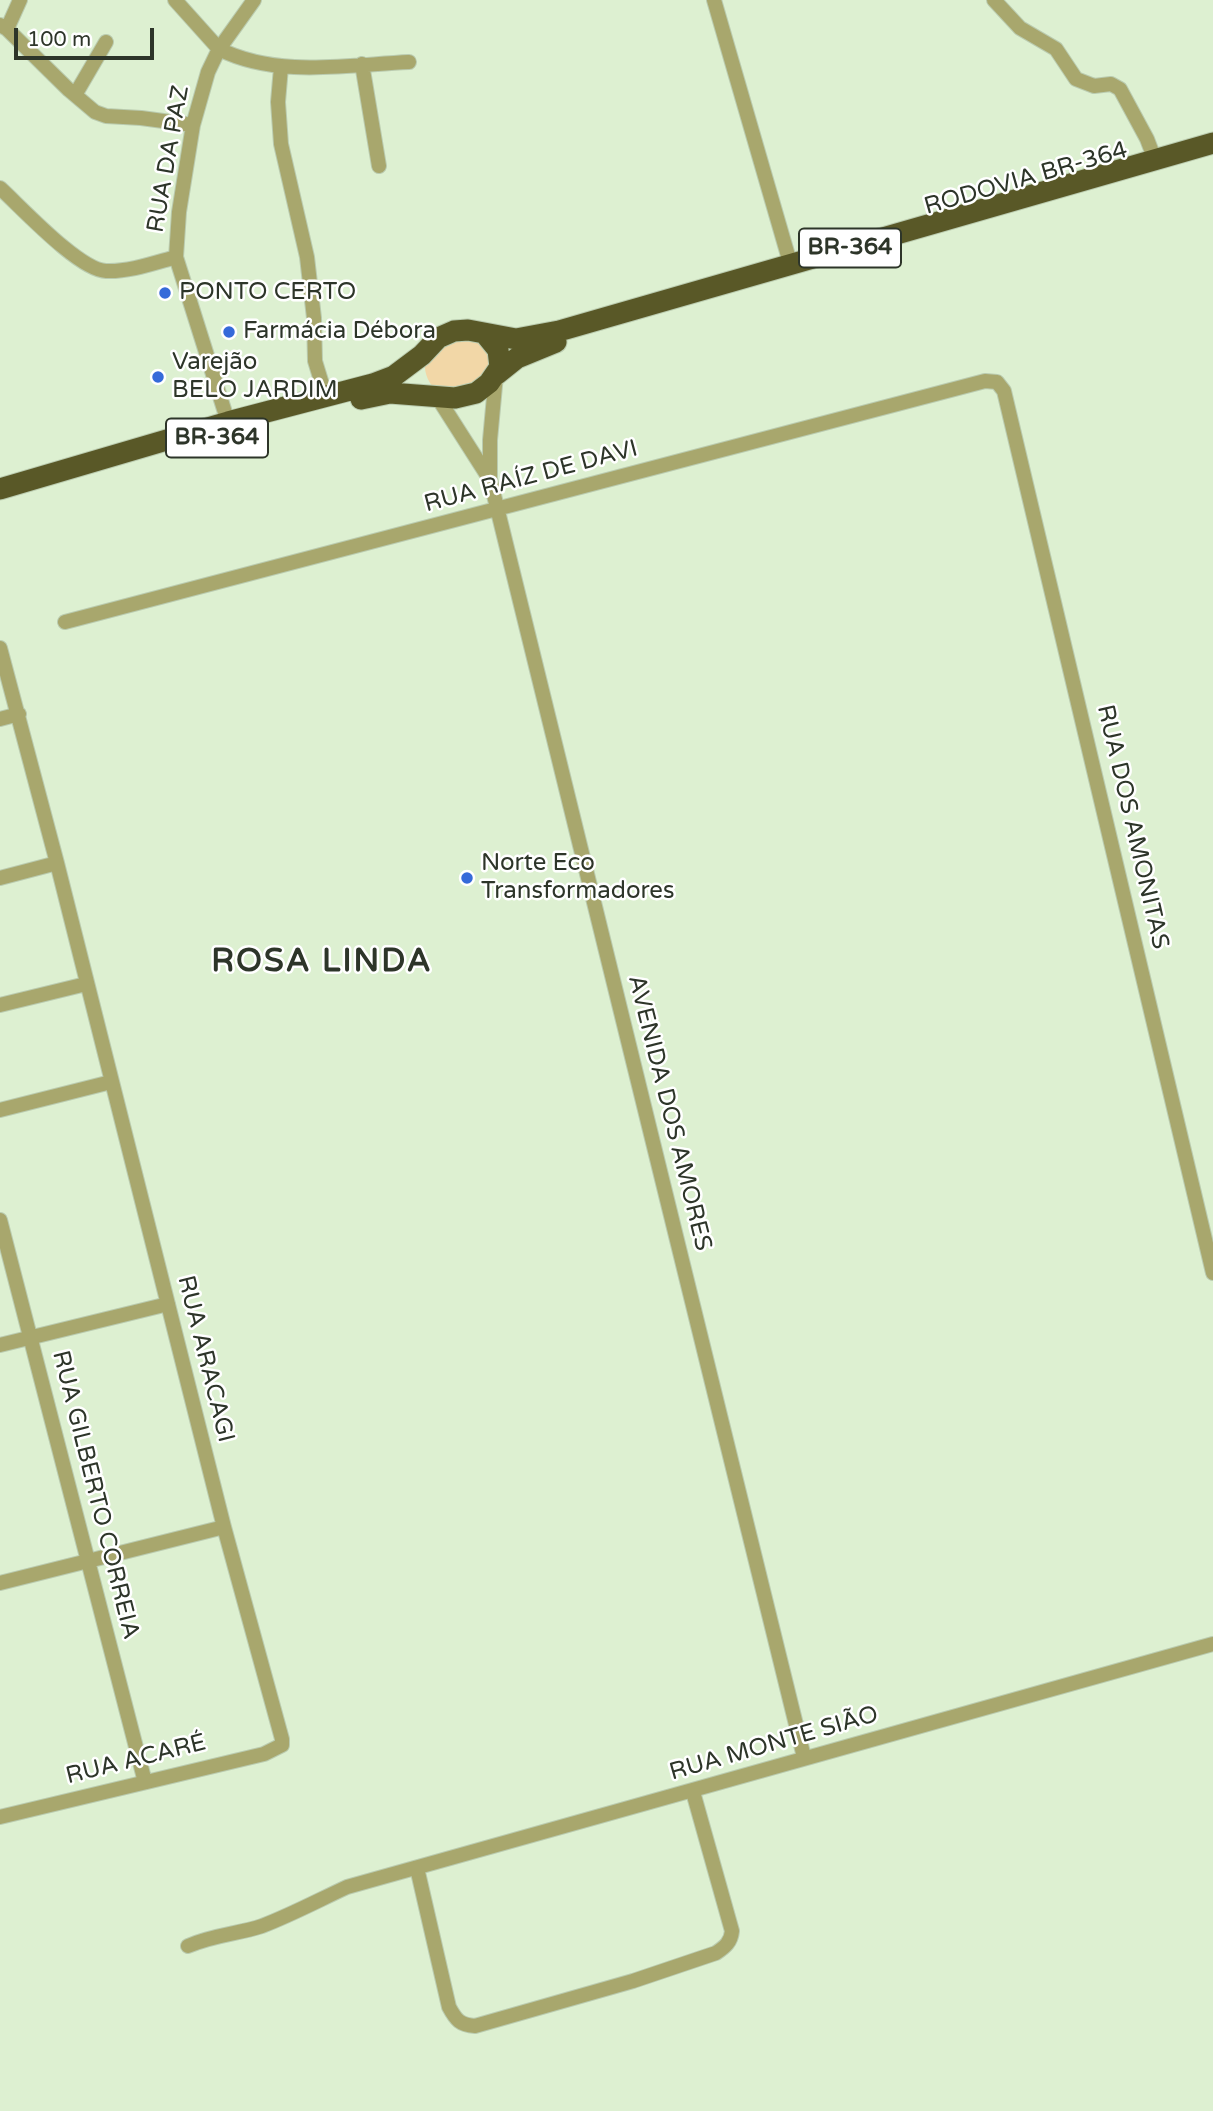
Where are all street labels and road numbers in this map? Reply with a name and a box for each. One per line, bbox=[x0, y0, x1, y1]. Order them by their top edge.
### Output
street label: RUA DA PAZ bbox=[142, 83, 196, 235]
street label: RODOVIA BR-364 bbox=[921, 136, 1131, 222]
road number: BR-364 bbox=[799, 229, 901, 268]
road number: BR-364 bbox=[166, 418, 268, 458]
street label: RUA RAÍZ DE DAVI bbox=[421, 435, 641, 519]
street label: RUA DOS AMONITAS bbox=[1090, 702, 1174, 952]
street label: AVENIDA DOS AMORES bbox=[621, 972, 717, 1254]
street label: RUA ARACAGI bbox=[170, 1273, 240, 1445]
street label: RUA GILBERTO CORREIA bbox=[45, 1348, 145, 1642]
street label: RUA MONTE SIÃO bbox=[666, 1700, 882, 1788]
street label: RUA ACARÉ bbox=[63, 1729, 209, 1791]

